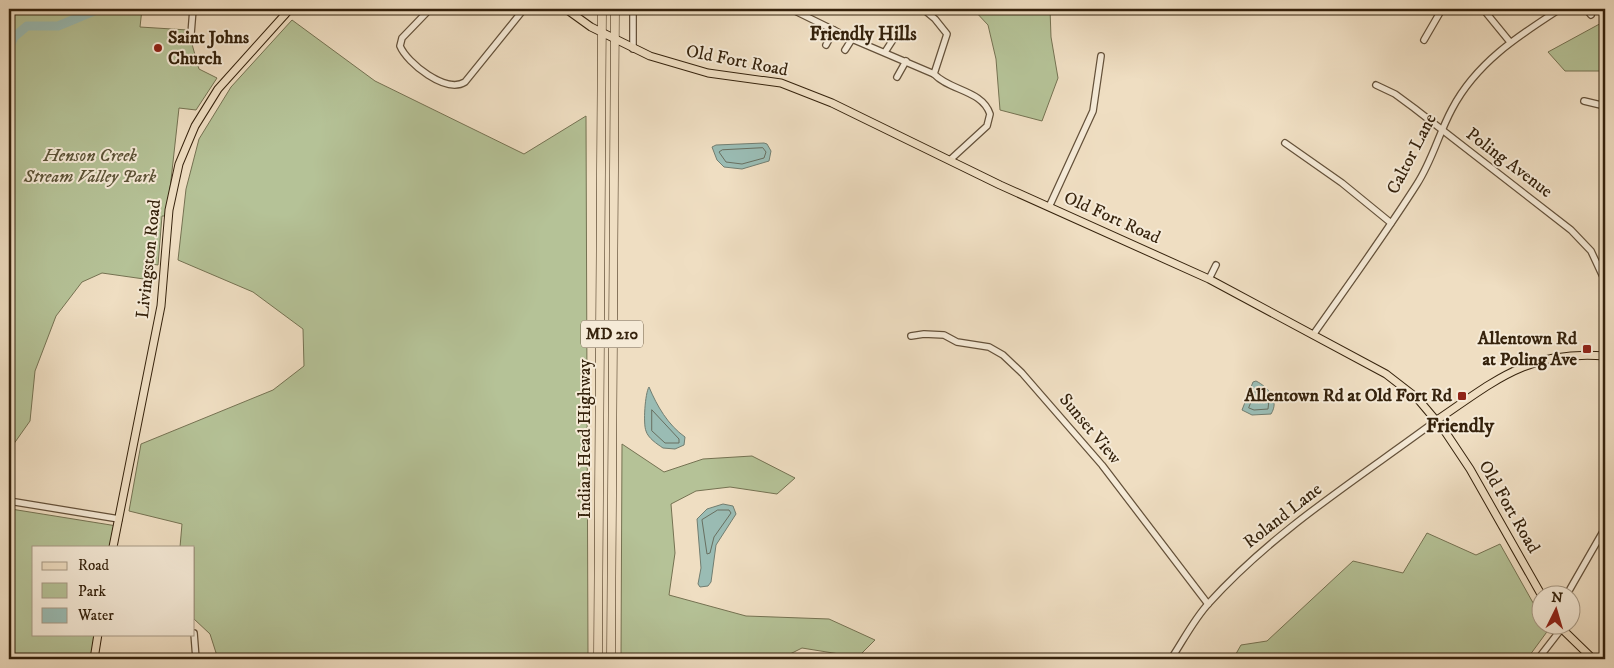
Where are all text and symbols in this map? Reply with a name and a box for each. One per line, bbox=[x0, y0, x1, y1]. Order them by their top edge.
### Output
district label: Friendly Hills bbox=[809, 23, 917, 46]
place label: Saint Johns Church bbox=[168, 27, 249, 70]
street label: Old Fort Road bbox=[684, 40, 790, 82]
marker: Saint Johns Church bbox=[152, 42, 164, 54]
street label: Caltor Lane bbox=[1382, 110, 1442, 198]
street label: Poling Avenue bbox=[1461, 123, 1557, 203]
park label: Henson Creek Stream Valley Park bbox=[23, 145, 157, 188]
street label: Old Fort Road bbox=[1060, 187, 1164, 249]
street label: Livingston Road bbox=[132, 198, 166, 320]
road number: MD 210 bbox=[581, 320, 643, 348]
place label: Allentown Rd at Poling Ave bbox=[1477, 328, 1578, 371]
marker: Allentown Rd at Poling Ave bbox=[1581, 343, 1593, 355]
street label: Indian Head Highway bbox=[574, 359, 596, 519]
place label: Allentown Rd at Old Fort Rd bbox=[1243, 385, 1453, 407]
street label: Sunset View bbox=[1054, 389, 1126, 469]
marker: Allentown Rd at Old Fort Rd bbox=[1456, 390, 1468, 402]
district label: Friendly bbox=[1426, 414, 1494, 439]
street label: Old Fort Road bbox=[1474, 457, 1544, 557]
street label: Roland Lane bbox=[1239, 479, 1327, 553]
legend bbox=[32, 546, 195, 636]
text: Road bbox=[78, 556, 110, 575]
text: Park bbox=[78, 582, 107, 601]
north arrow bbox=[1532, 586, 1582, 636]
text: N bbox=[1551, 589, 1564, 608]
text: Water bbox=[77, 606, 114, 625]

